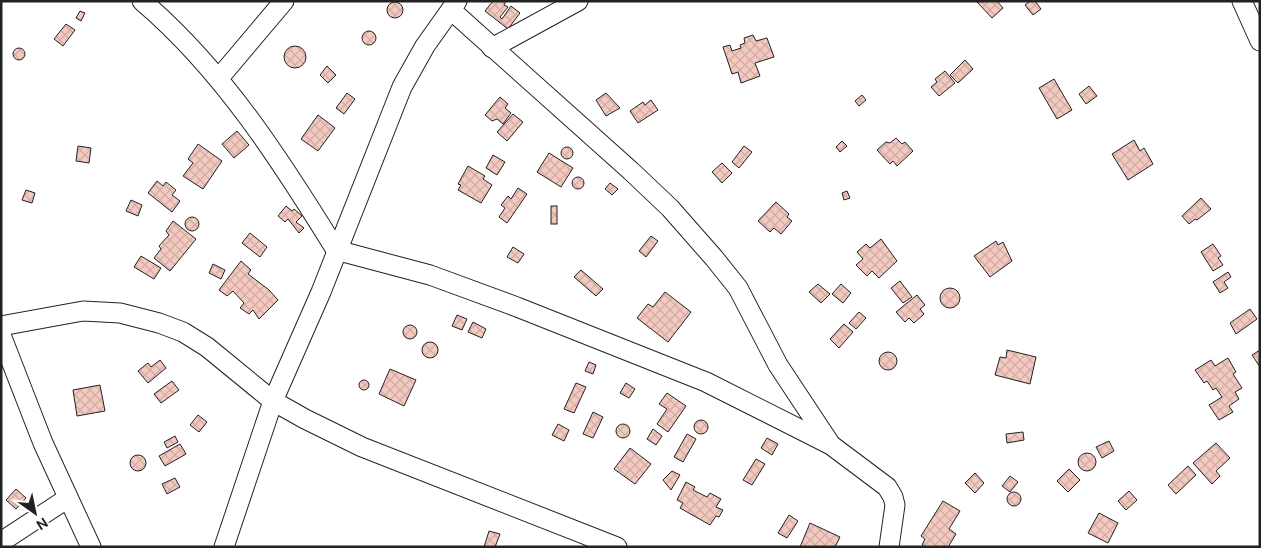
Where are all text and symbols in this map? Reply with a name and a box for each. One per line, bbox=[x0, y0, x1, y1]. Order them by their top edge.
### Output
north arrow bbox=[10, 488, 60, 538]
text: N bbox=[33, 514, 51, 534]

